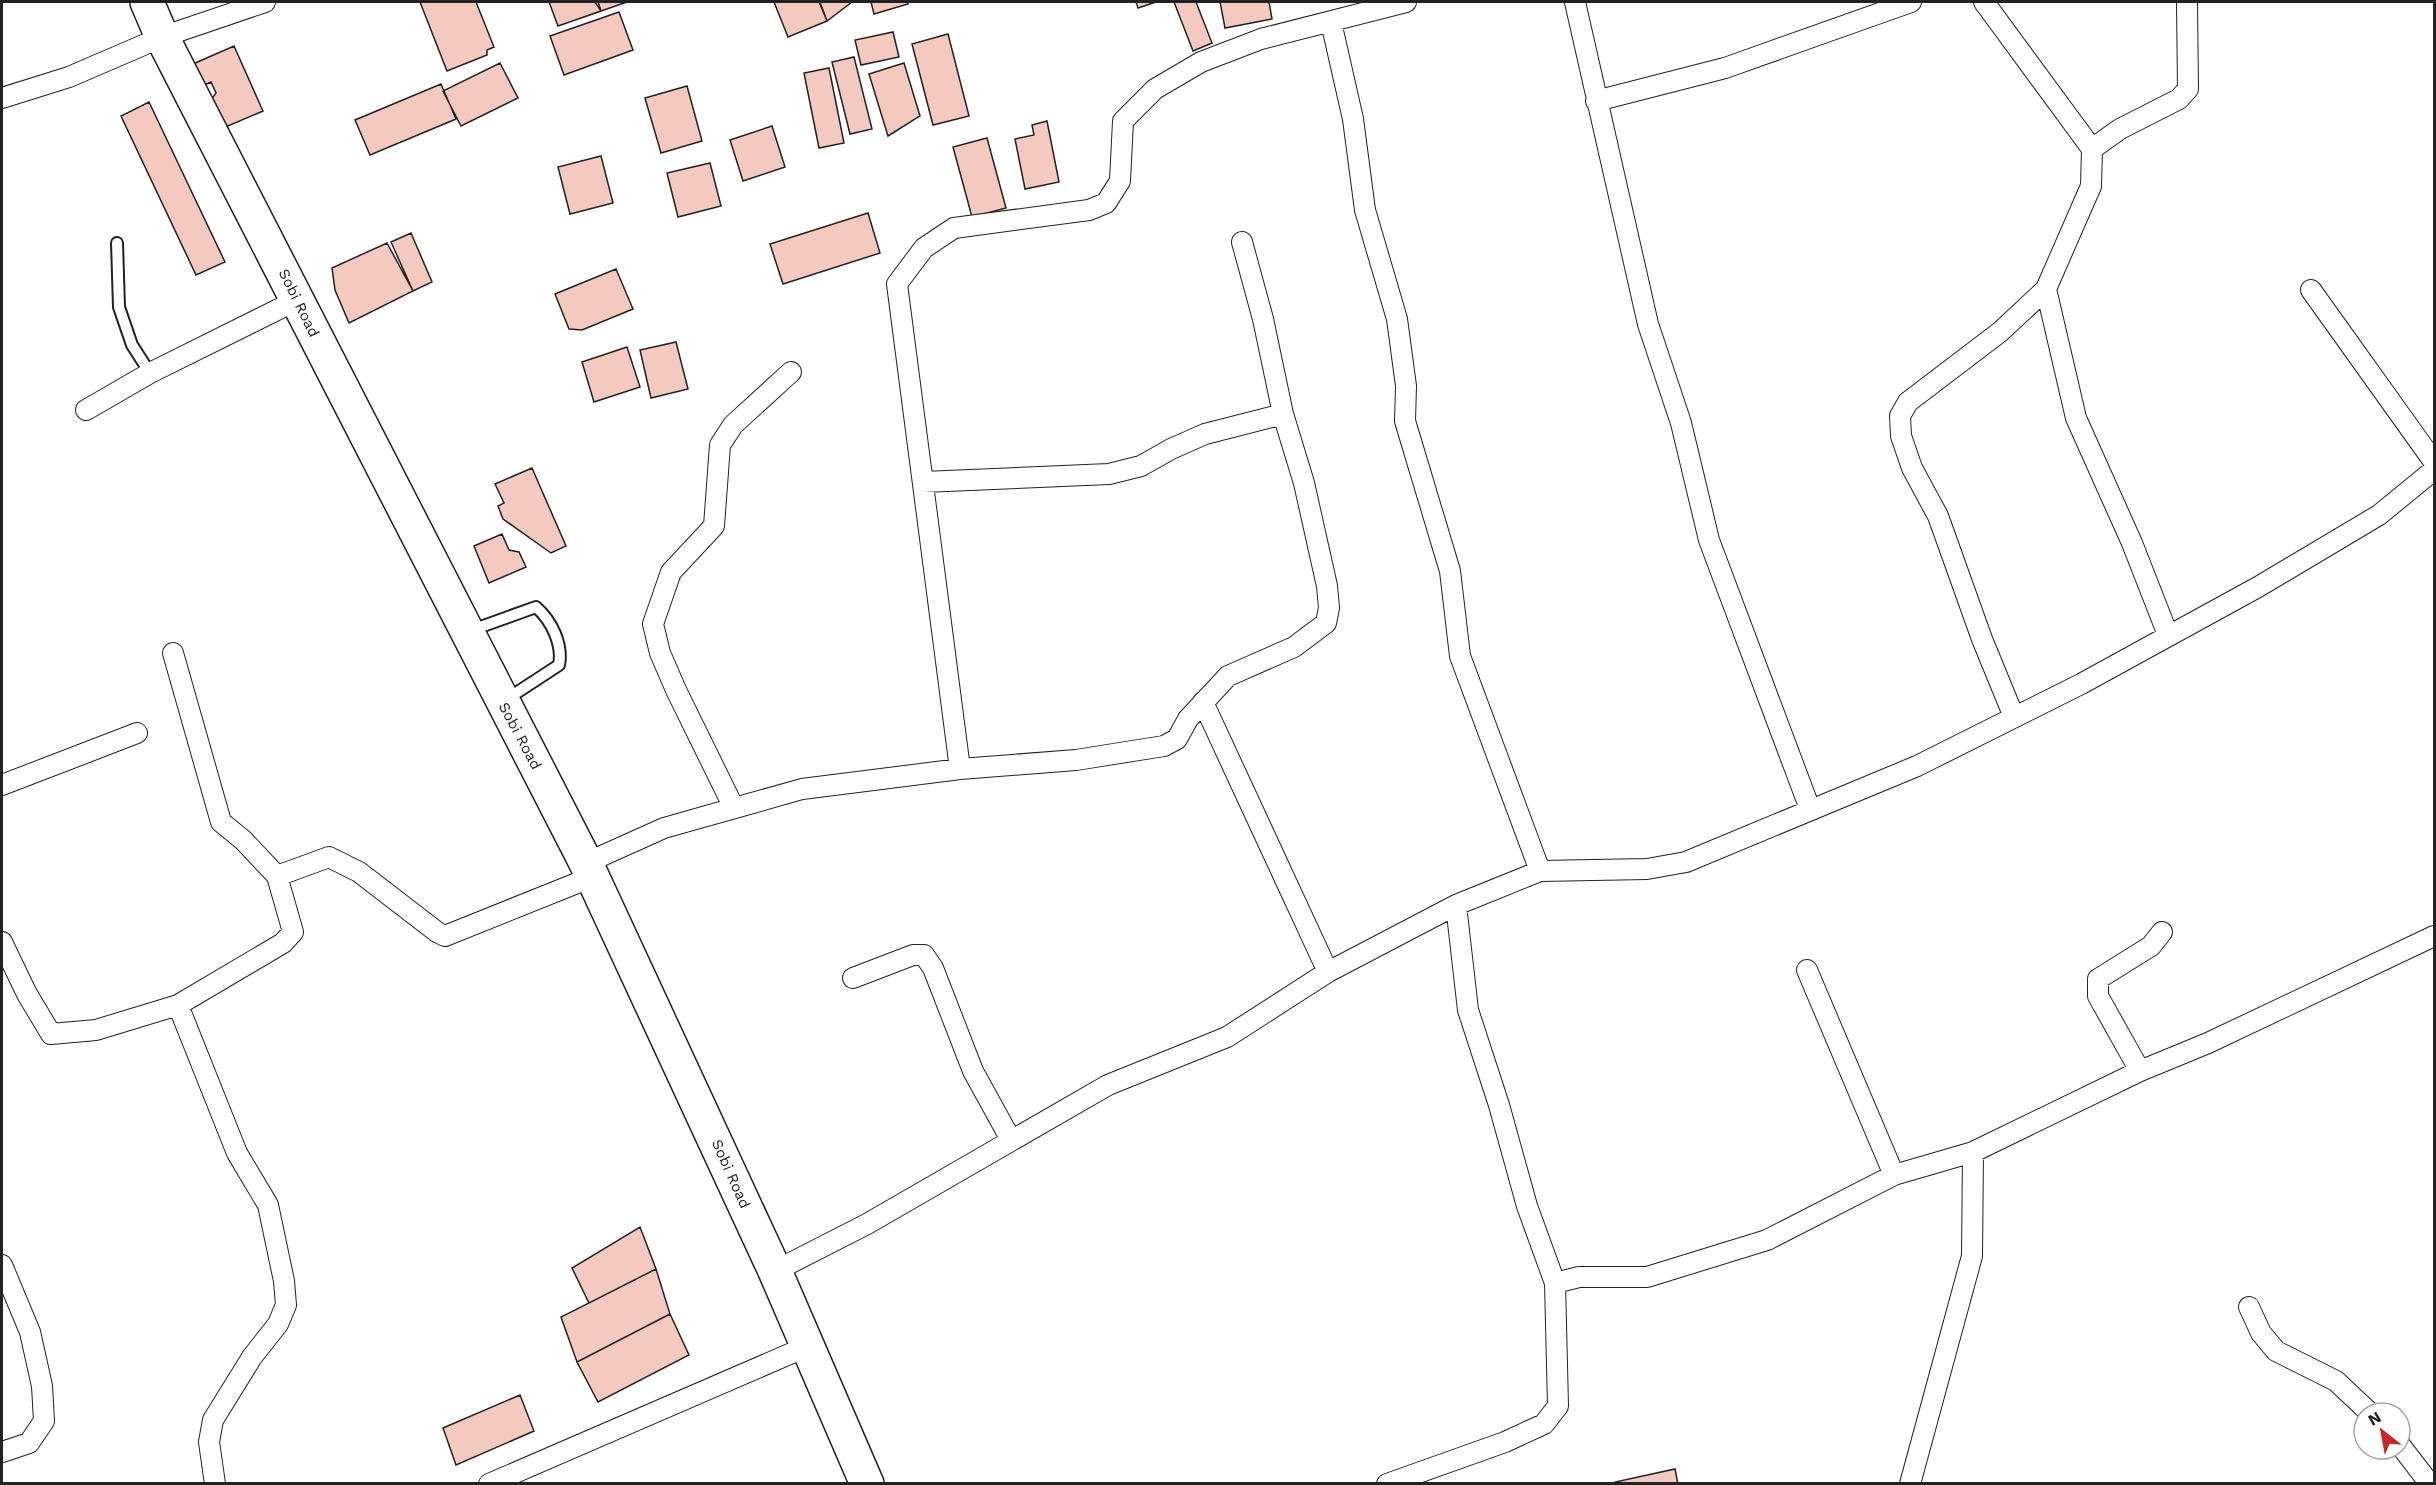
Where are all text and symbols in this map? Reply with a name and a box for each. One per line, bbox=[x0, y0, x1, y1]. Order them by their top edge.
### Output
street label: Sobi Road bbox=[275, 266, 323, 340]
street label: Sobi Road bbox=[495, 699, 545, 773]
street label: Sobi Road bbox=[708, 1137, 754, 1211]
north arrow bbox=[2352, 1401, 2412, 1461]
text: N bbox=[2365, 1407, 2385, 1430]

